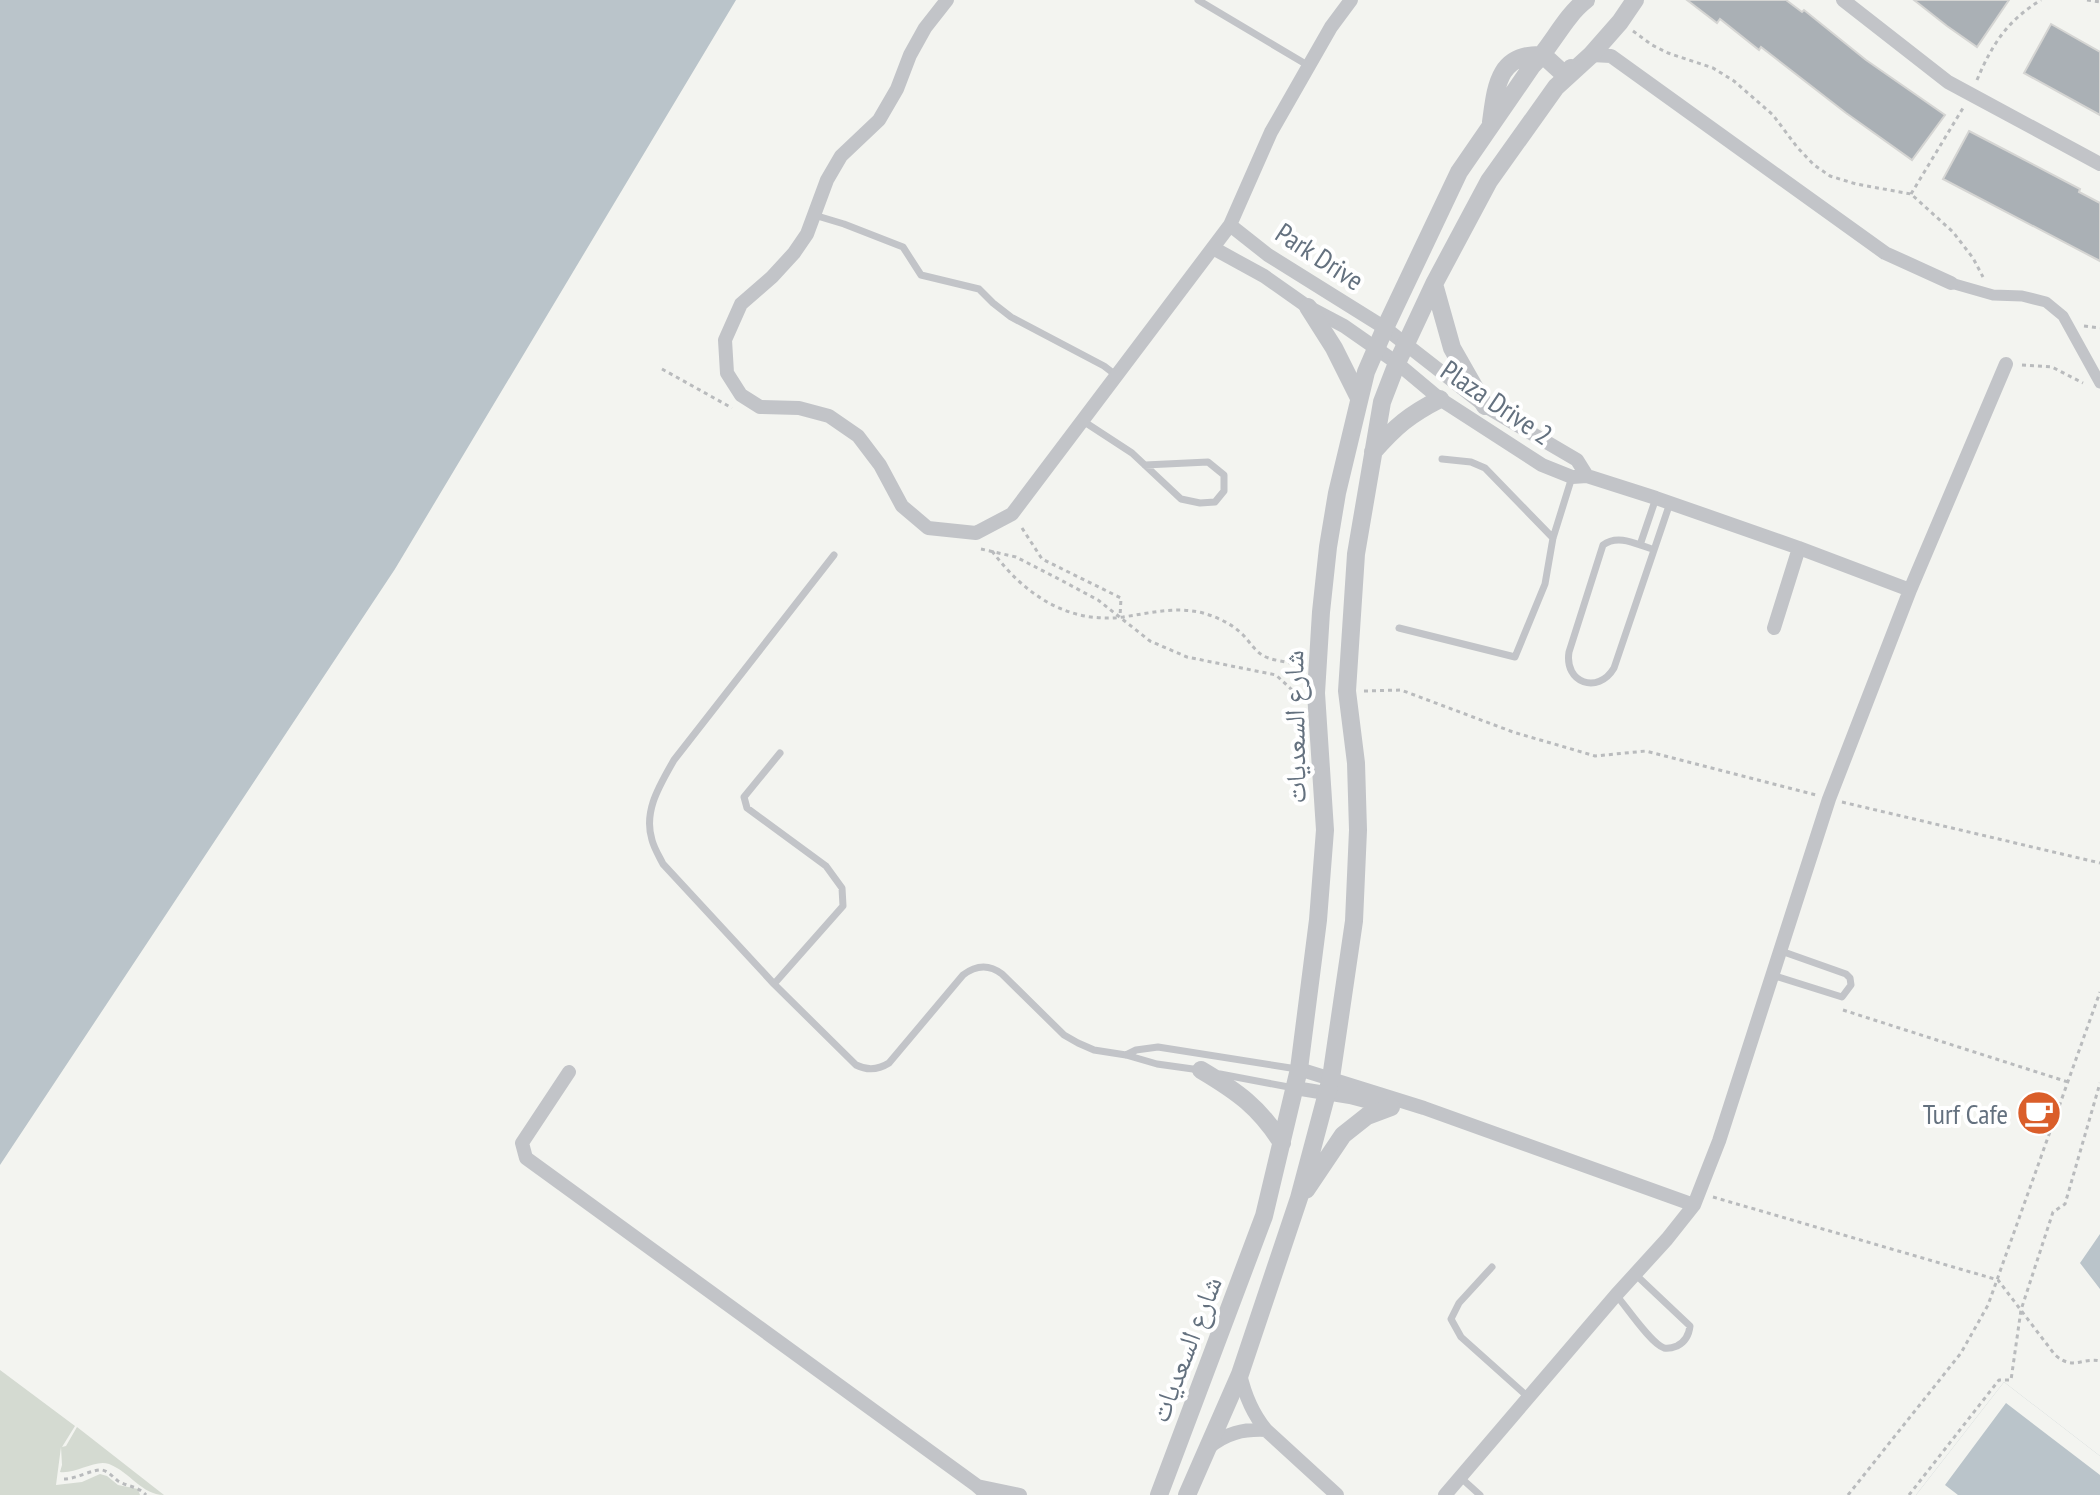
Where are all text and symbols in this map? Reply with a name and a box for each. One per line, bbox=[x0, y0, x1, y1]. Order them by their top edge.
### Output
street label: Park Drive bbox=[1269, 214, 1371, 298]
street label: Plaza Drive 2 bbox=[1434, 351, 1560, 453]
street label: شارع السعديات bbox=[1274, 650, 1314, 804]
cafe icon: Turf Cafe bbox=[2015, 1089, 2063, 1137]
place label: Turf Cafe bbox=[1923, 1095, 2008, 1132]
street label: شارع السعديات bbox=[1140, 1271, 1230, 1427]

